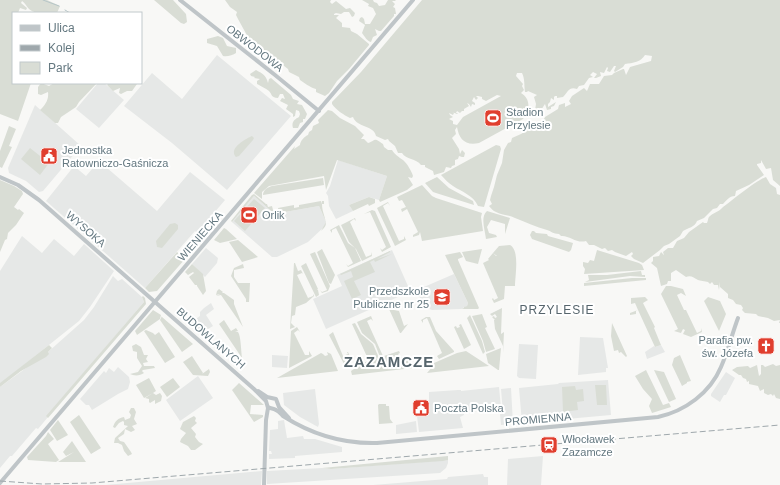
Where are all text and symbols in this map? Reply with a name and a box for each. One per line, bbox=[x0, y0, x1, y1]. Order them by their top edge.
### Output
legend bbox=[12, 12, 142, 84]
text: Ulica bbox=[48, 21, 75, 35]
street label: OBWODOWA bbox=[224, 22, 286, 74]
text: Kolej bbox=[48, 41, 75, 55]
text: Park bbox=[48, 61, 74, 75]
place label: Stadion Przylesie bbox=[506, 106, 551, 131]
sports icon: Stadion Przylesie bbox=[483, 108, 503, 128]
place label: Jednostka Ratowniczo-Gaśnicza bbox=[62, 144, 169, 169]
public building icon: Jednostka Ratowniczo-Gaśnicza bbox=[39, 146, 59, 166]
sports icon: Orlik bbox=[239, 205, 259, 225]
street label: WIENIECKA bbox=[175, 208, 225, 263]
street label: WYSOKA bbox=[64, 209, 109, 250]
place label: Orlik bbox=[262, 209, 285, 221]
place label: Przedszkole Publiczne nr 25 bbox=[353, 285, 429, 310]
school or university icon: Przedszkole Publiczne nr 25 bbox=[432, 287, 452, 307]
district label: PRZYLESIE bbox=[519, 303, 595, 317]
street label: BUDOWLANYCH bbox=[174, 305, 248, 371]
place label: Parafia pw. św. Józefa bbox=[699, 334, 754, 359]
church icon: Parafia pw. św. Józefa bbox=[756, 336, 776, 356]
district label: ZAZAMCZE bbox=[344, 353, 434, 370]
public building icon: Poczta Polska bbox=[411, 398, 431, 418]
place label: Poczta Polska bbox=[434, 402, 505, 414]
street label: PROMIENNA bbox=[504, 410, 572, 428]
place label: Włocławek Zazamcze bbox=[562, 433, 615, 458]
station icon: Włocławek Zazamcze bbox=[539, 435, 559, 455]

